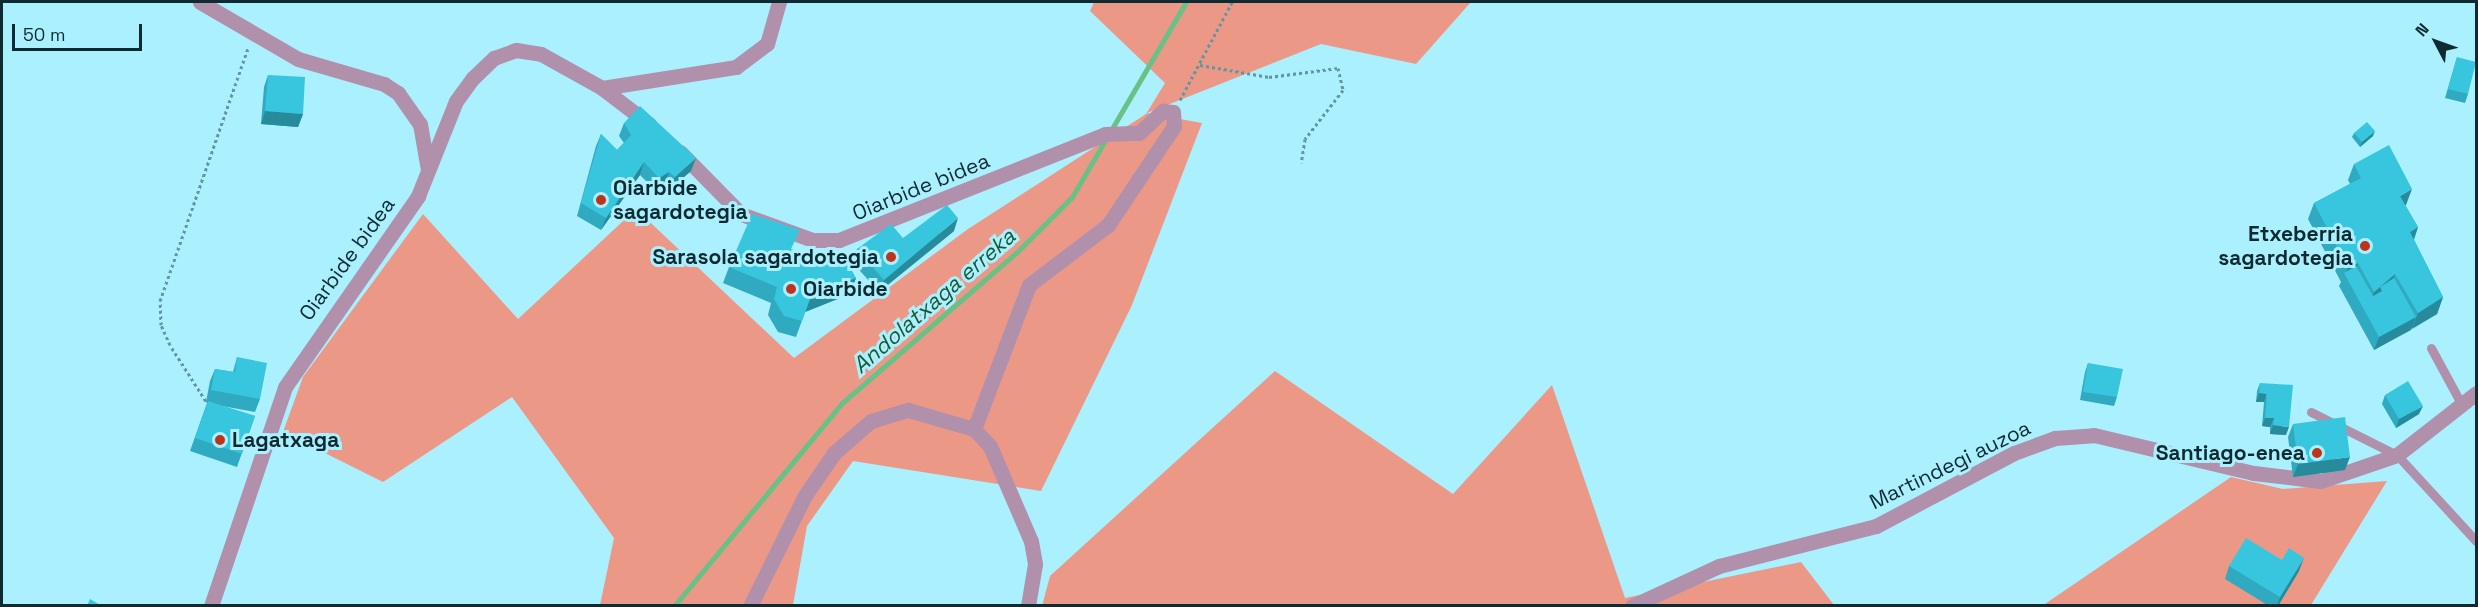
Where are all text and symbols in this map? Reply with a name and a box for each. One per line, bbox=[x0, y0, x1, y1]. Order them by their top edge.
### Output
scale bar bbox=[15, 12, 146, 50]
north arrow bbox=[2406, 12, 2466, 72]
text: N bbox=[2411, 19, 2433, 41]
text: 50 m bbox=[23, 23, 65, 46]
street label: Oiarbide bidea bbox=[849, 148, 993, 226]
place label: Oiarbide sagardotegia bbox=[613, 175, 748, 225]
street label: Oiarbide bidea bbox=[294, 193, 400, 325]
marker: Oiarbide sagardotegia bbox=[594, 193, 608, 207]
place label: Etxeberria sagardotegia bbox=[2218, 221, 2353, 271]
water label: Andolatxaga erreka bbox=[847, 223, 1021, 379]
marker: Etxeberria sagardotegia bbox=[2358, 239, 2372, 253]
place label: Sarasola sagardotegia bbox=[652, 244, 879, 270]
marker: Sarasola sagardotegia bbox=[884, 250, 898, 264]
place label: Oiarbide bbox=[803, 276, 888, 302]
marker: Oiarbide bbox=[784, 282, 798, 296]
street label: Martindegi auzoa bbox=[1865, 415, 2035, 515]
place label: Lagatxaga bbox=[232, 427, 339, 453]
marker: Lagatxaga bbox=[213, 433, 227, 447]
place label: Santiago-enea bbox=[2156, 440, 2305, 466]
marker: Santiago-enea bbox=[2310, 446, 2324, 460]

